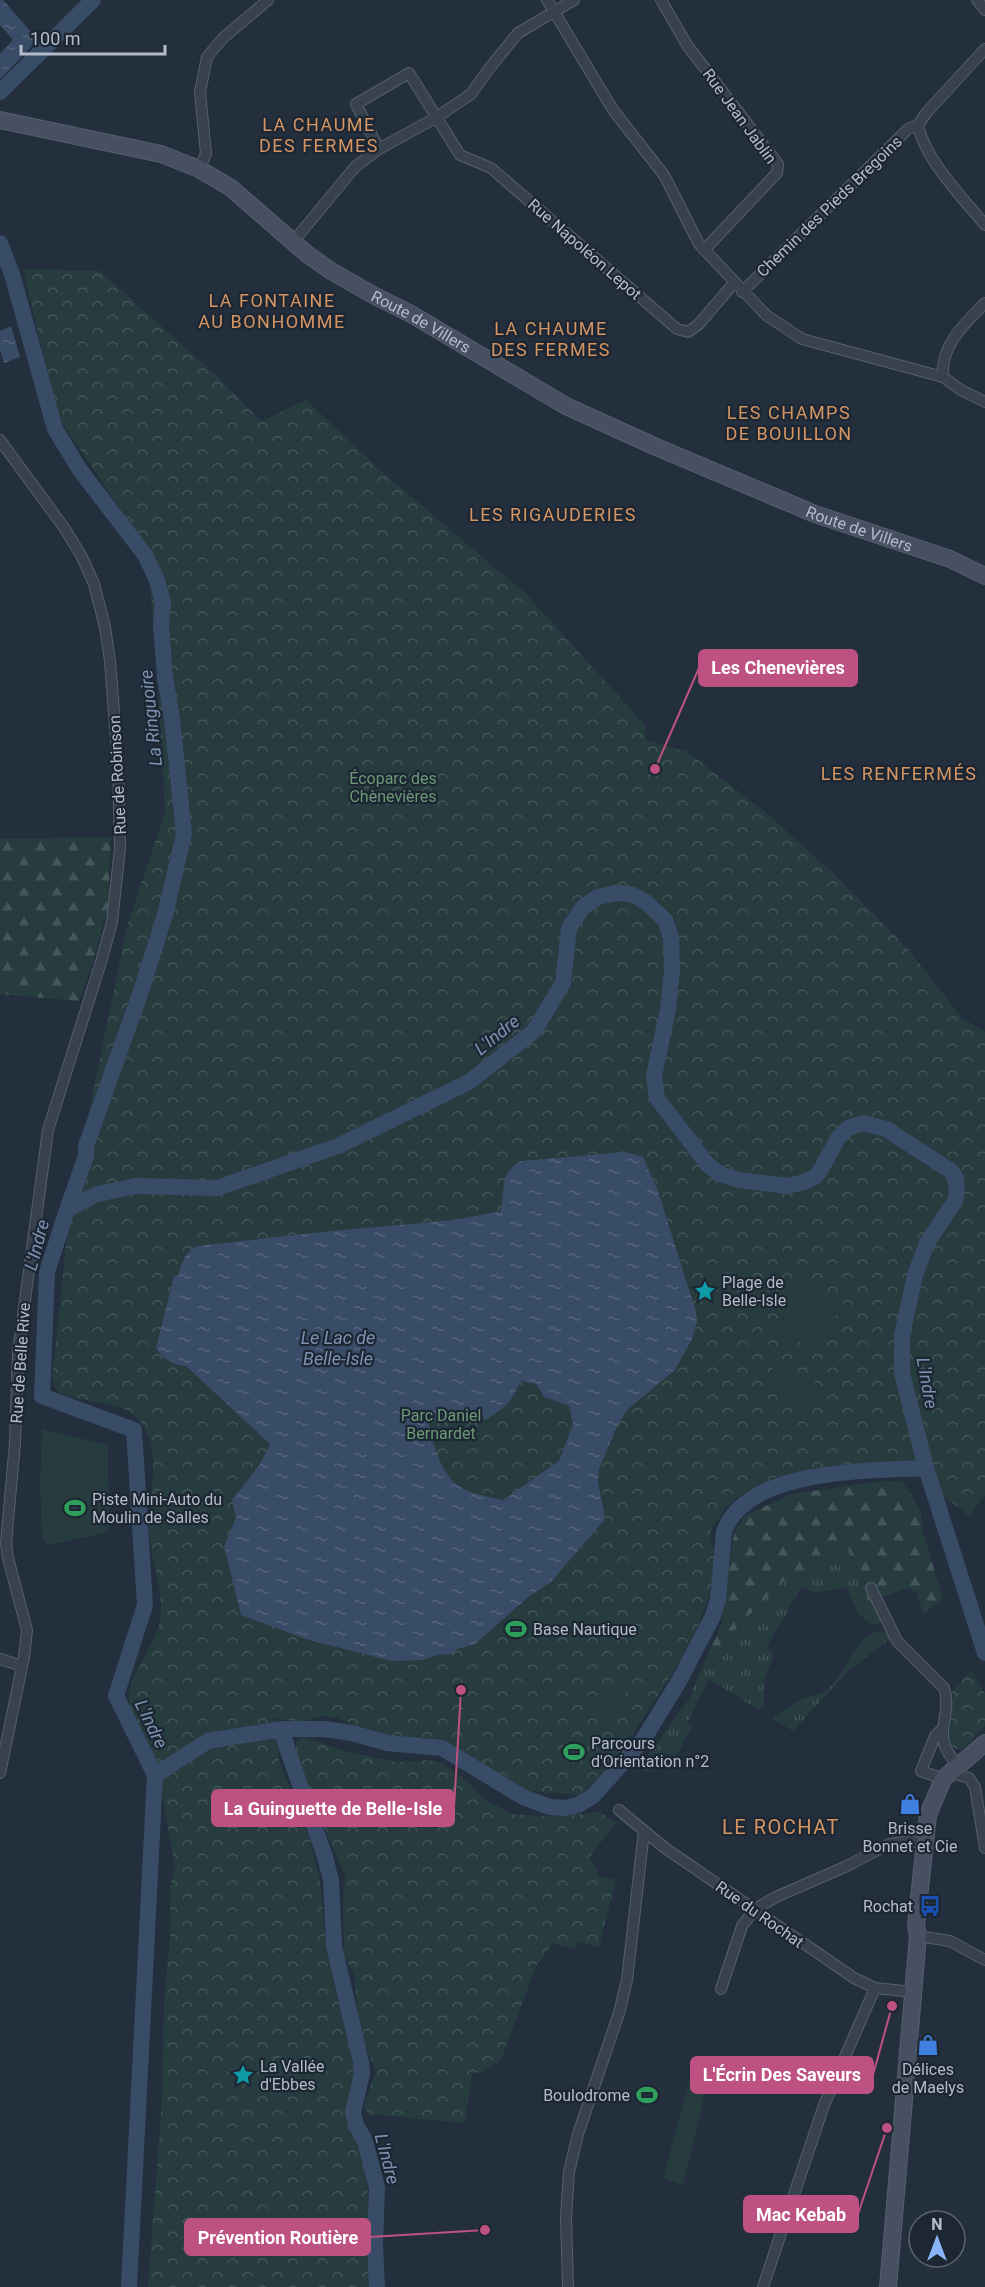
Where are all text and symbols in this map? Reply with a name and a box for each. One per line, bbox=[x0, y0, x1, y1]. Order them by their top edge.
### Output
scale bar bbox=[21, 18, 165, 56]
text: 100 m bbox=[30, 28, 81, 49]
street label: Rue Jean Jablin bbox=[699, 65, 781, 168]
district label: LA CHAUME DES FERMES bbox=[259, 114, 379, 156]
street label: Chemin des Pieds Bregoins bbox=[753, 132, 906, 281]
street label: Rue Napoléon Lepot bbox=[524, 195, 645, 304]
street label: Route de Villers bbox=[368, 287, 474, 357]
district label: LA FONTAINE AU BONHOMME bbox=[198, 290, 346, 332]
district label: LA CHAUME DES FERMES bbox=[491, 318, 611, 360]
district label: LES CHAMPS DE BOUILLON bbox=[725, 402, 853, 444]
street label: Route de Villers bbox=[803, 502, 915, 556]
district label: LES RIGAUDERIES bbox=[469, 504, 637, 525]
callout: Les Chenevières bbox=[699, 650, 857, 686]
text: Les Chenevières bbox=[711, 657, 845, 678]
water label: La Ringuoire bbox=[135, 669, 166, 767]
street label: Rue de Robinson bbox=[105, 715, 130, 835]
district label: LES RENFERMÉS bbox=[821, 763, 977, 784]
park label: Écoparc des Chènevières bbox=[349, 769, 437, 806]
water label: L'Indre bbox=[470, 1010, 523, 1059]
water label: L'Indre bbox=[20, 1217, 53, 1273]
place label: Plage de Belle-Isle bbox=[722, 1273, 786, 1310]
place icon: Plage de Belle-Isle bbox=[693, 1279, 717, 1303]
street label: Rue de Belle Rive bbox=[7, 1302, 34, 1424]
water label: Le Lac de Belle-Isle bbox=[301, 1327, 375, 1369]
water label: L'Indre bbox=[913, 1356, 942, 1410]
park label: Parc Daniel Bernardet bbox=[401, 1406, 481, 1443]
place label: Piste Mini-Auto du Moulin de Salles bbox=[92, 1490, 222, 1527]
sports icon: Piste Mini-Auto du Moulin de Salles bbox=[63, 1496, 87, 1520]
sports icon: Base Nautique bbox=[504, 1617, 528, 1641]
place label: Base Nautique bbox=[533, 1620, 637, 1639]
water label: L'Indre bbox=[131, 1696, 172, 1752]
place label: Parcours d'Orientation n°2 bbox=[591, 1734, 709, 1771]
sports icon: Parcours d'Orientation n°2 bbox=[562, 1740, 586, 1764]
callout: La Guinguette de Belle-Isle bbox=[212, 1790, 454, 1826]
shop icon: Brisse Bonnet et Cie bbox=[898, 1792, 922, 1816]
text: La Guinguette de Belle-Isle bbox=[224, 1798, 442, 1819]
district label: LE ROCHAT bbox=[722, 1815, 840, 1839]
place label: Brisse Bonnet et Cie bbox=[863, 1819, 957, 1856]
street label: Rue du Rochat bbox=[712, 1877, 807, 1952]
bus stop icon: Rochat bbox=[918, 1894, 942, 1918]
place label: Rochat bbox=[863, 1897, 913, 1916]
shop icon: Délices de Maelys bbox=[916, 2033, 940, 2057]
place label: La Vallée d'Ebbes bbox=[260, 2057, 325, 2094]
callout: L'Écrin Des Saveurs bbox=[691, 2057, 873, 2093]
place label: Délices de Maelys bbox=[892, 2060, 964, 2097]
place icon: La Vallée d'Ebbes bbox=[231, 2063, 255, 2087]
text: L'Écrin Des Saveurs bbox=[703, 2064, 861, 2085]
sports icon: Boulodrome bbox=[635, 2083, 659, 2107]
place label: Boulodrome bbox=[543, 2086, 630, 2105]
water label: L'Indre bbox=[371, 2131, 404, 2187]
callout: Mac Kebab bbox=[744, 2196, 858, 2232]
text: Mac Kebab bbox=[756, 2204, 846, 2225]
north arrow bbox=[907, 2209, 967, 2269]
text: N bbox=[931, 2215, 943, 2234]
callout: Prévention Routière bbox=[185, 2219, 370, 2255]
text: Prévention Routière bbox=[198, 2227, 359, 2248]

